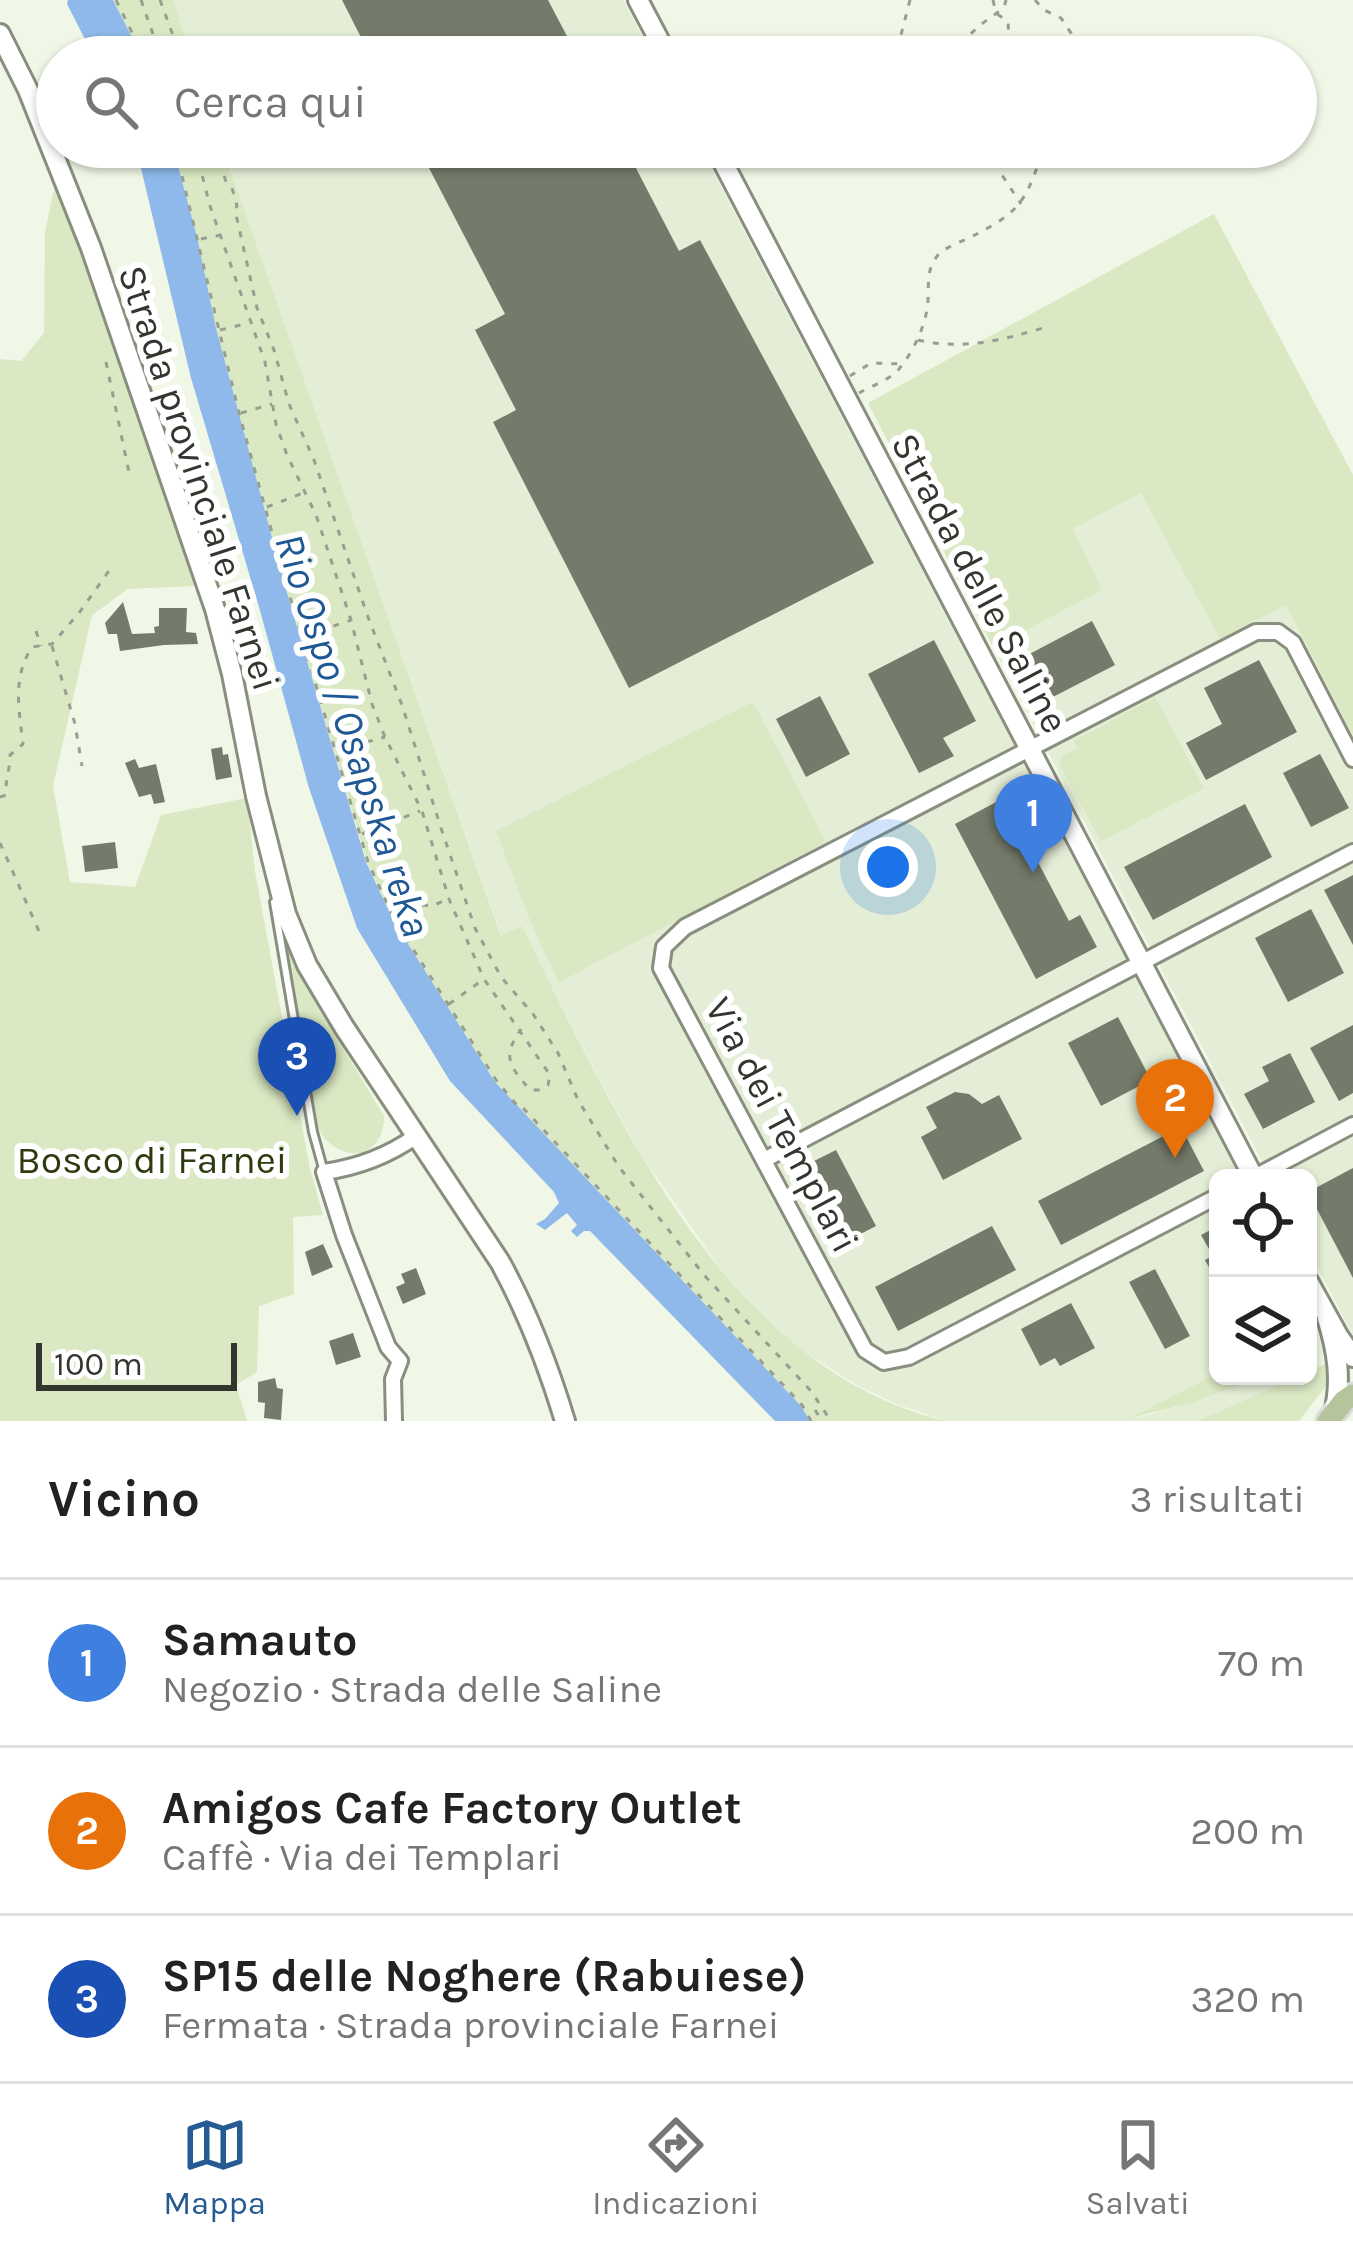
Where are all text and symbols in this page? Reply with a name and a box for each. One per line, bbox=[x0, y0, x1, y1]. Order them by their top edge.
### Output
search box bbox=[36, 36, 1317, 168]
icon: search bbox=[78, 69, 144, 135]
text: Cerca qui bbox=[174, 76, 367, 128]
street label: Strada provinciale Farnei bbox=[108, 260, 290, 696]
street label: Strada delle Saline bbox=[882, 425, 1078, 741]
water label: Rio Ospo / Osapska reka bbox=[264, 527, 442, 943]
pin: 1 bbox=[994, 774, 1072, 873]
your location bbox=[858, 837, 918, 897]
street label: Via dei Templari bbox=[695, 990, 869, 1260]
pin: 3 bbox=[258, 1017, 336, 1116]
pin: 2 bbox=[1136, 1059, 1214, 1158]
park label: Bosco di Farnei bbox=[17, 1137, 288, 1183]
map controls bbox=[1209, 1169, 1317, 1385]
button: locate bbox=[1209, 1169, 1317, 1277]
button: layers bbox=[1209, 1277, 1317, 1385]
scale bar bbox=[36, 1337, 237, 1390]
text: 100 m bbox=[54, 1345, 143, 1383]
text: Vicino bbox=[48, 1469, 200, 1529]
text: 3 risultati bbox=[1130, 1476, 1305, 1522]
text: Samauto bbox=[162, 1614, 357, 1666]
text: 1 bbox=[80, 1640, 94, 1686]
text: 70 m bbox=[1218, 1640, 1305, 1686]
text: Negozio · Strada delle Saline bbox=[162, 1666, 662, 1712]
text: Amigos Cafe Factory Outlet bbox=[162, 1782, 742, 1834]
text: 2 bbox=[75, 1808, 99, 1854]
text: 200 m bbox=[1190, 1808, 1305, 1854]
text: Caffè · Via dei Templari bbox=[162, 1834, 562, 1880]
text: SP15 delle Noghere (Rabuiese) bbox=[162, 1950, 807, 2002]
text: 3 bbox=[75, 1976, 99, 2022]
text: 320 m bbox=[1190, 1976, 1305, 2022]
text: Fermata · Strada provinciale Farnei bbox=[162, 2002, 779, 2048]
tab: Mappa bbox=[163, 2112, 266, 2222]
tab: Indicazioni bbox=[592, 2112, 759, 2222]
tab: Salvati bbox=[1086, 2112, 1190, 2222]

